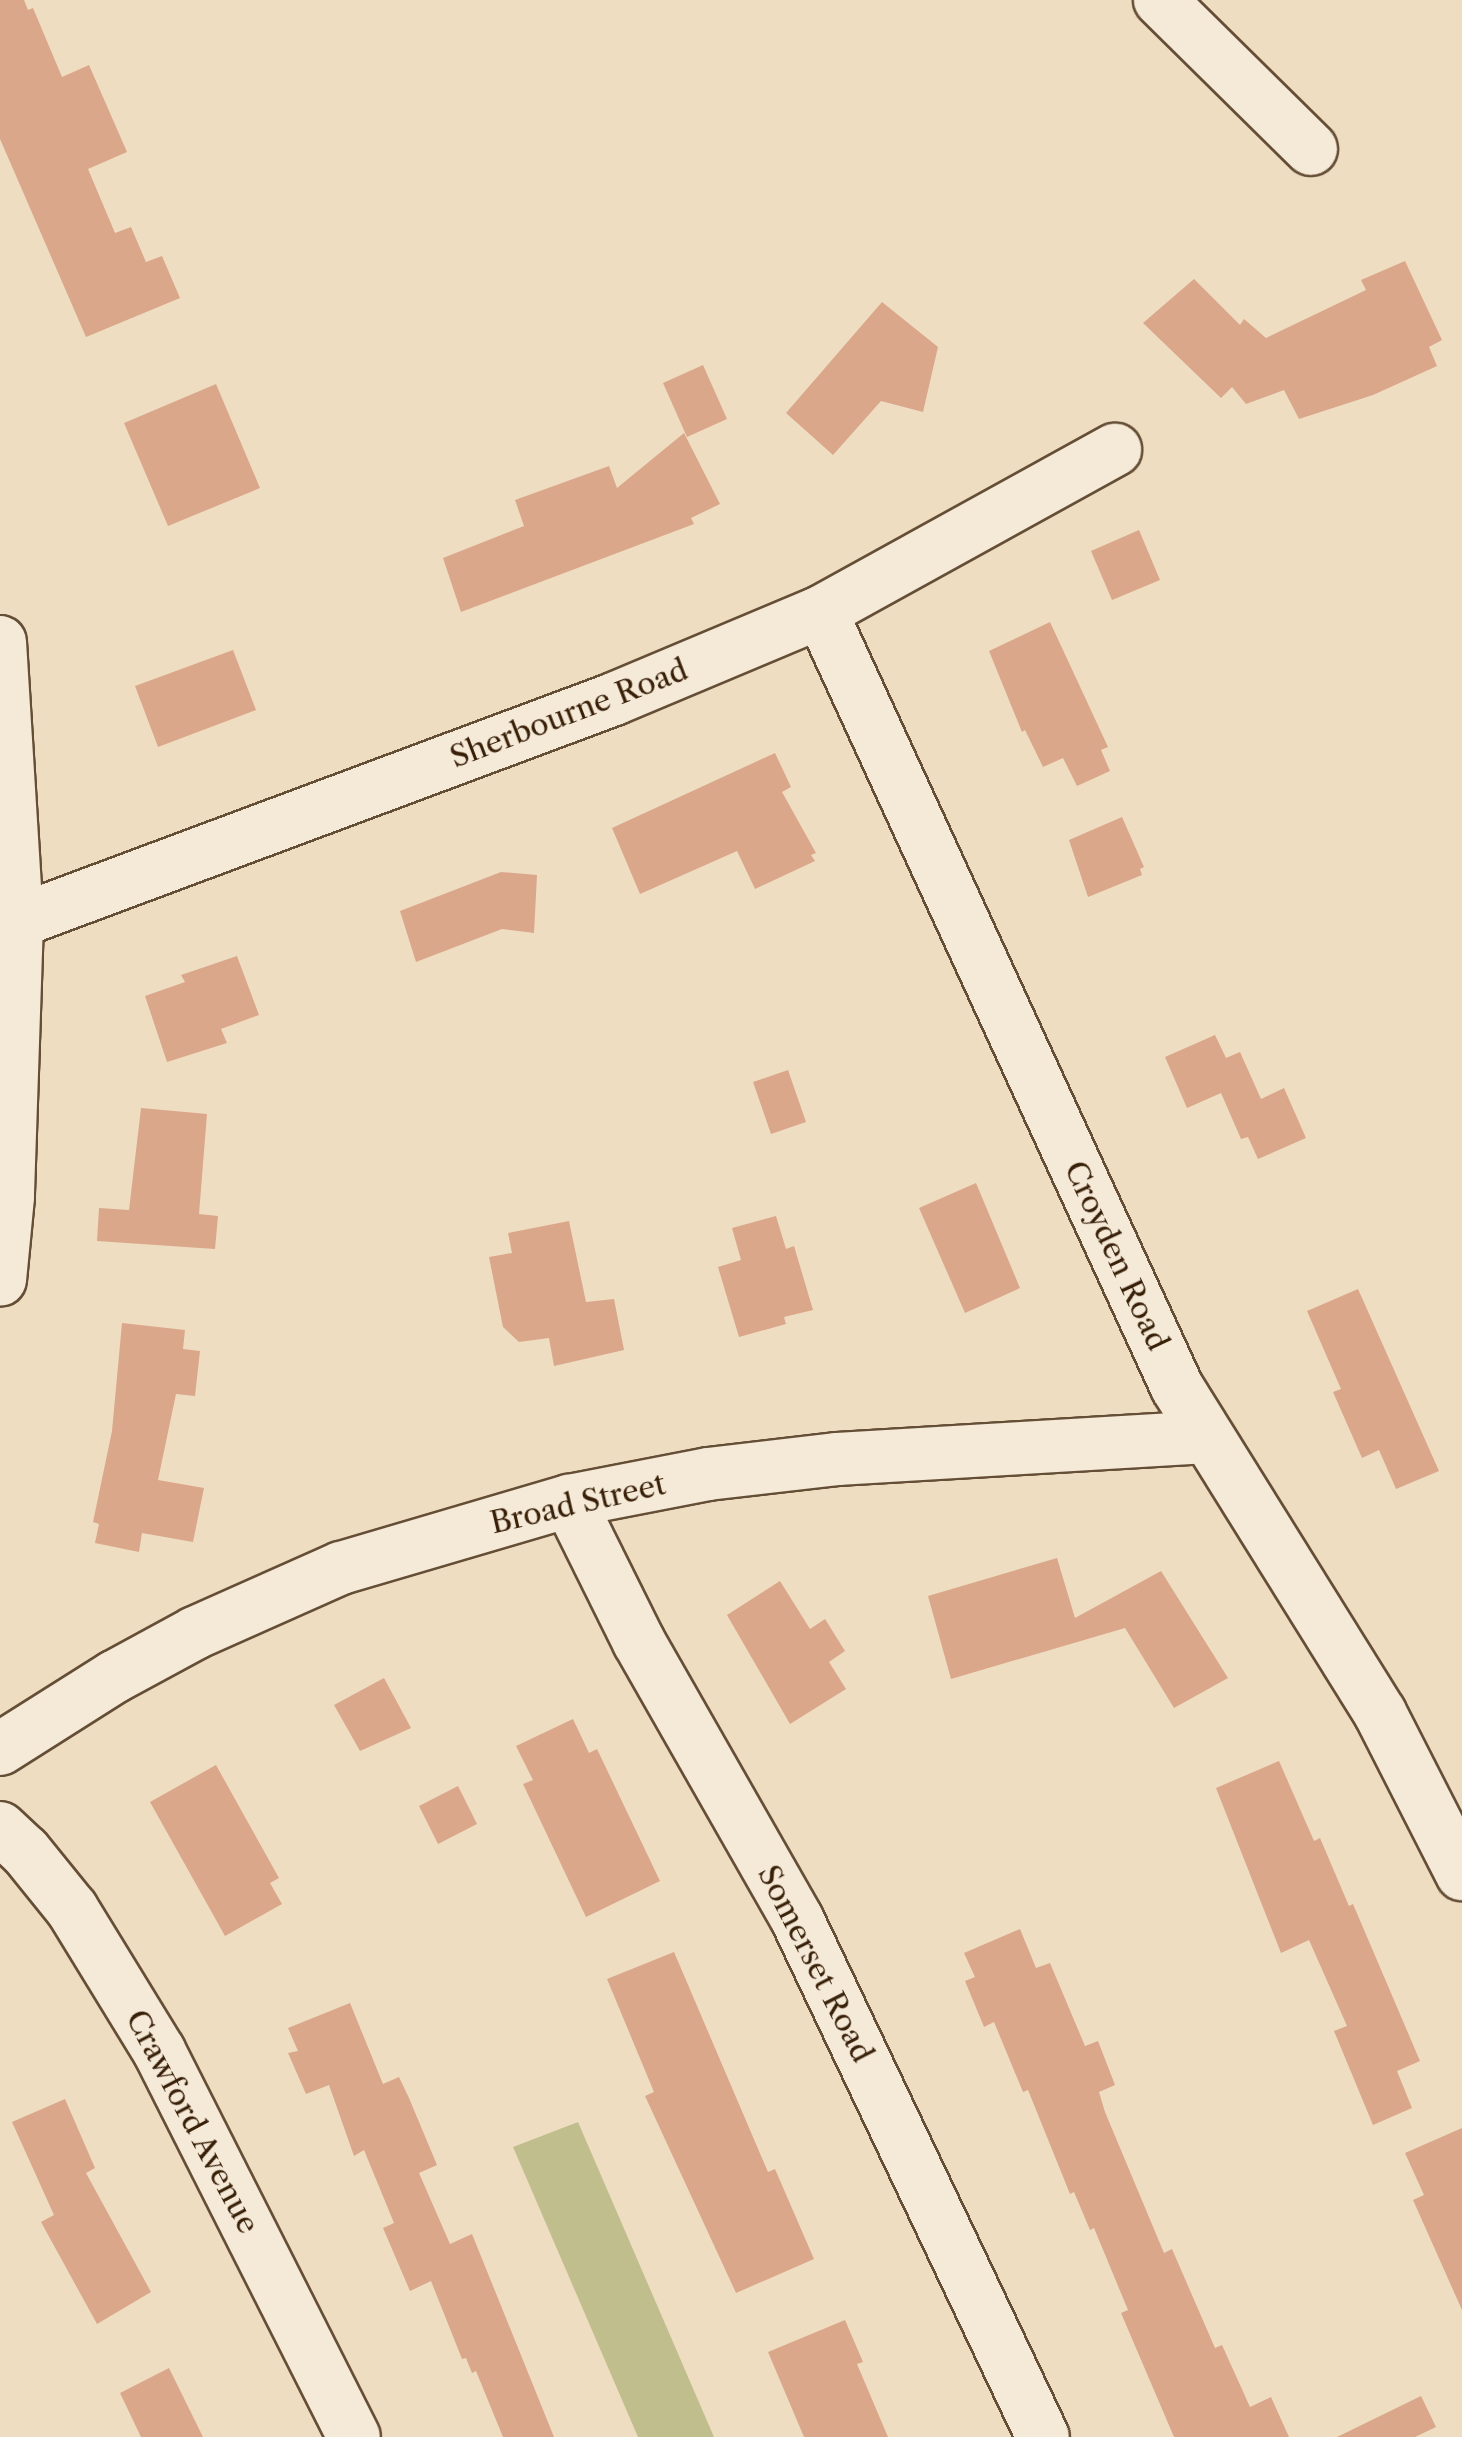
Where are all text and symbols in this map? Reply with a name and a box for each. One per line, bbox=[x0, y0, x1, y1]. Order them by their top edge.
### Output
street label: Sherbourne Road bbox=[445, 652, 693, 776]
street label: Croyden Road bbox=[1056, 1156, 1176, 1356]
street label: Broad Street bbox=[487, 1466, 669, 1542]
street label: Somerset Road bbox=[750, 1859, 880, 2069]
street label: Crawford Avenue bbox=[118, 2003, 266, 2241]

